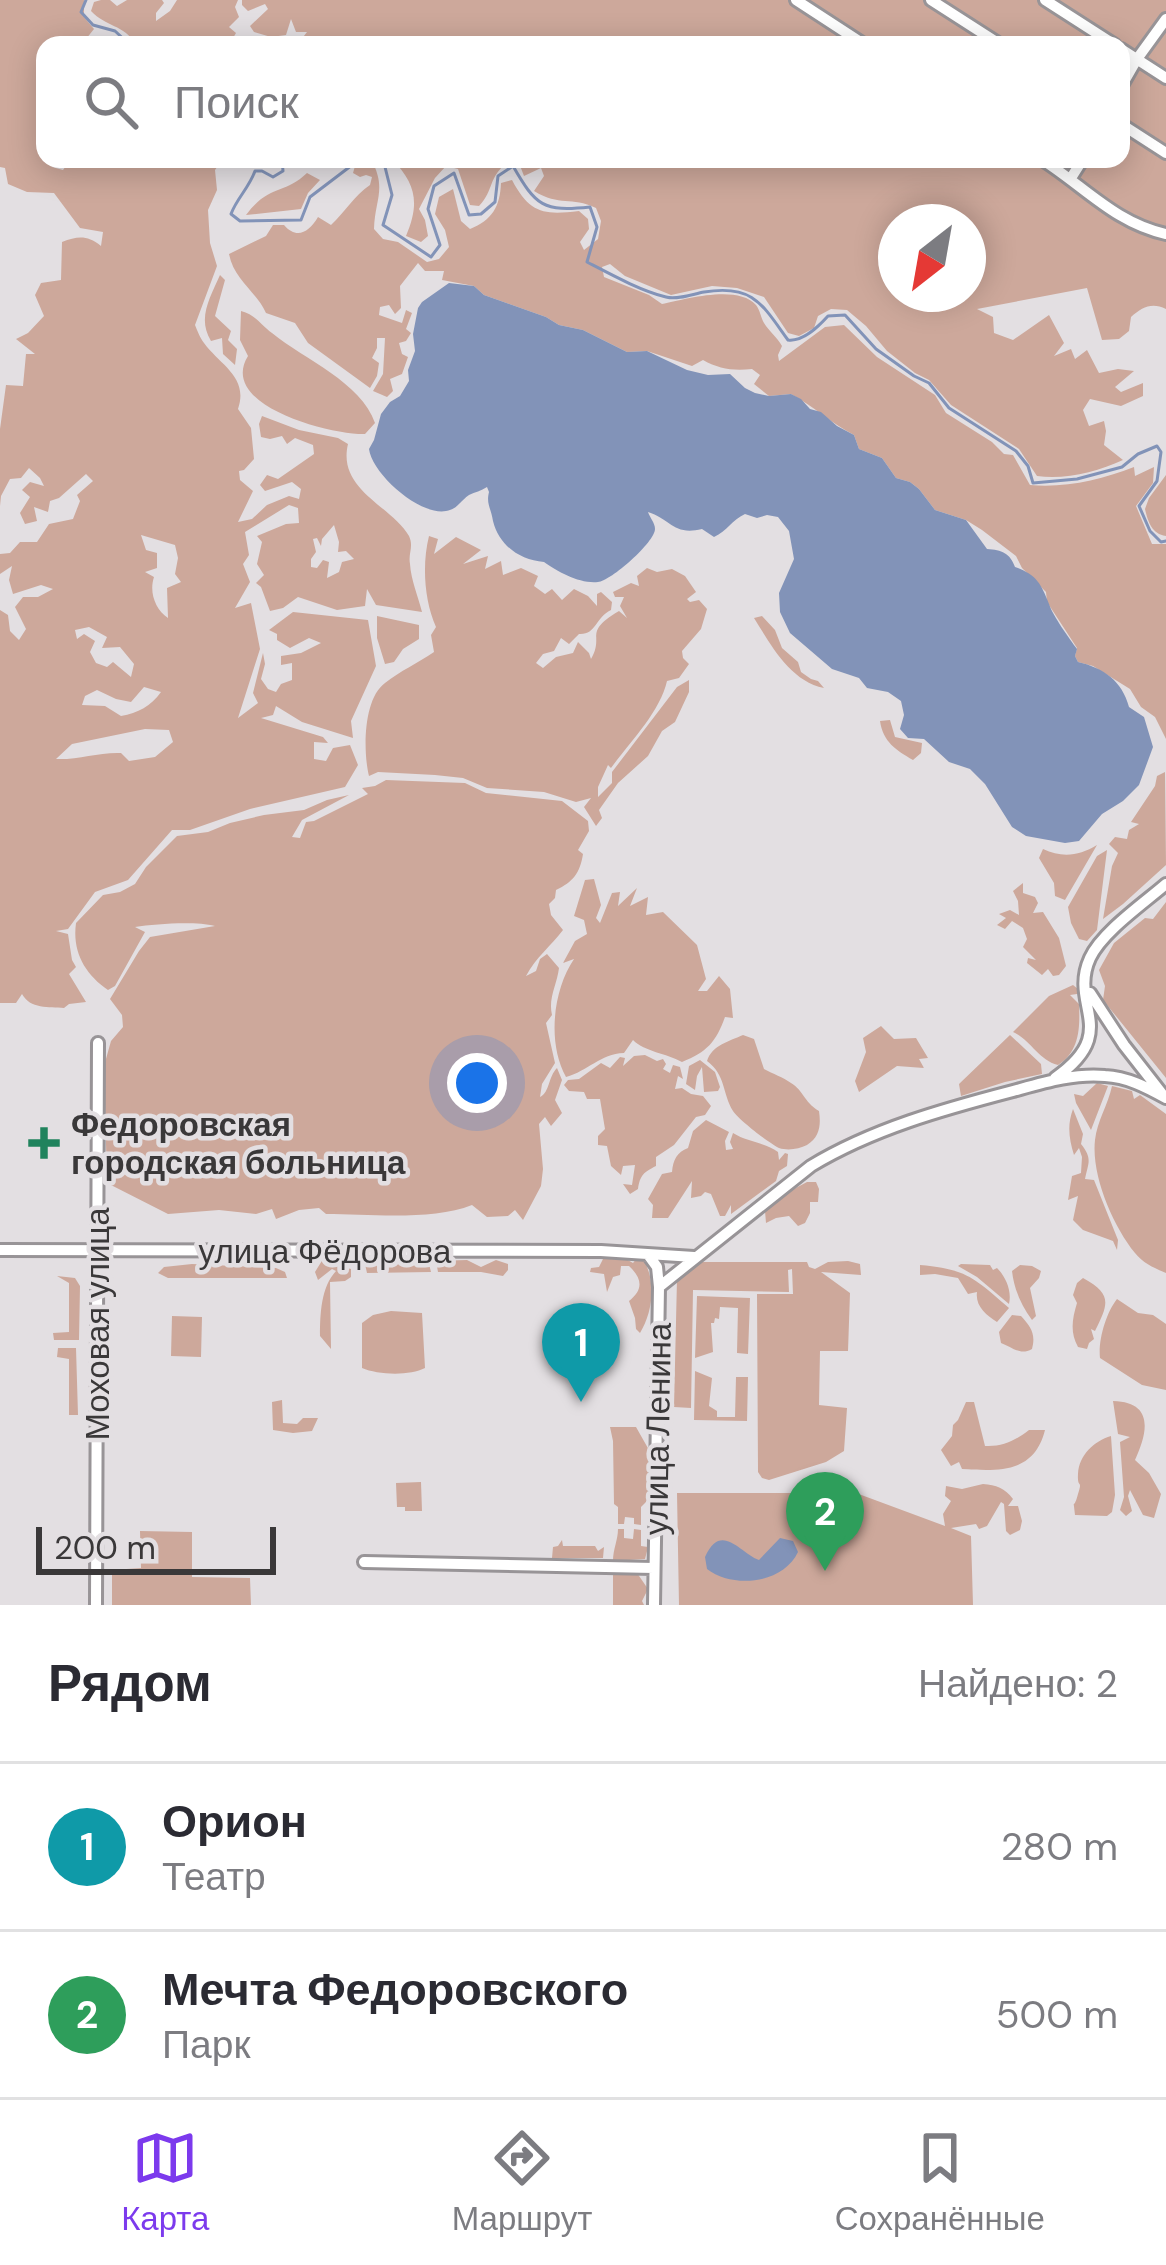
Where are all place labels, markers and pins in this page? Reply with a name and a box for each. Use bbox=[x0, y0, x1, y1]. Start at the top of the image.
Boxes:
place label: Федоровская городская больница bbox=[71, 1103, 406, 1184]
marker: Федоровская городская больница bbox=[28, 1127, 60, 1159]
pin: 1 bbox=[542, 1303, 620, 1402]
pin: 2 bbox=[786, 1472, 864, 1571]

